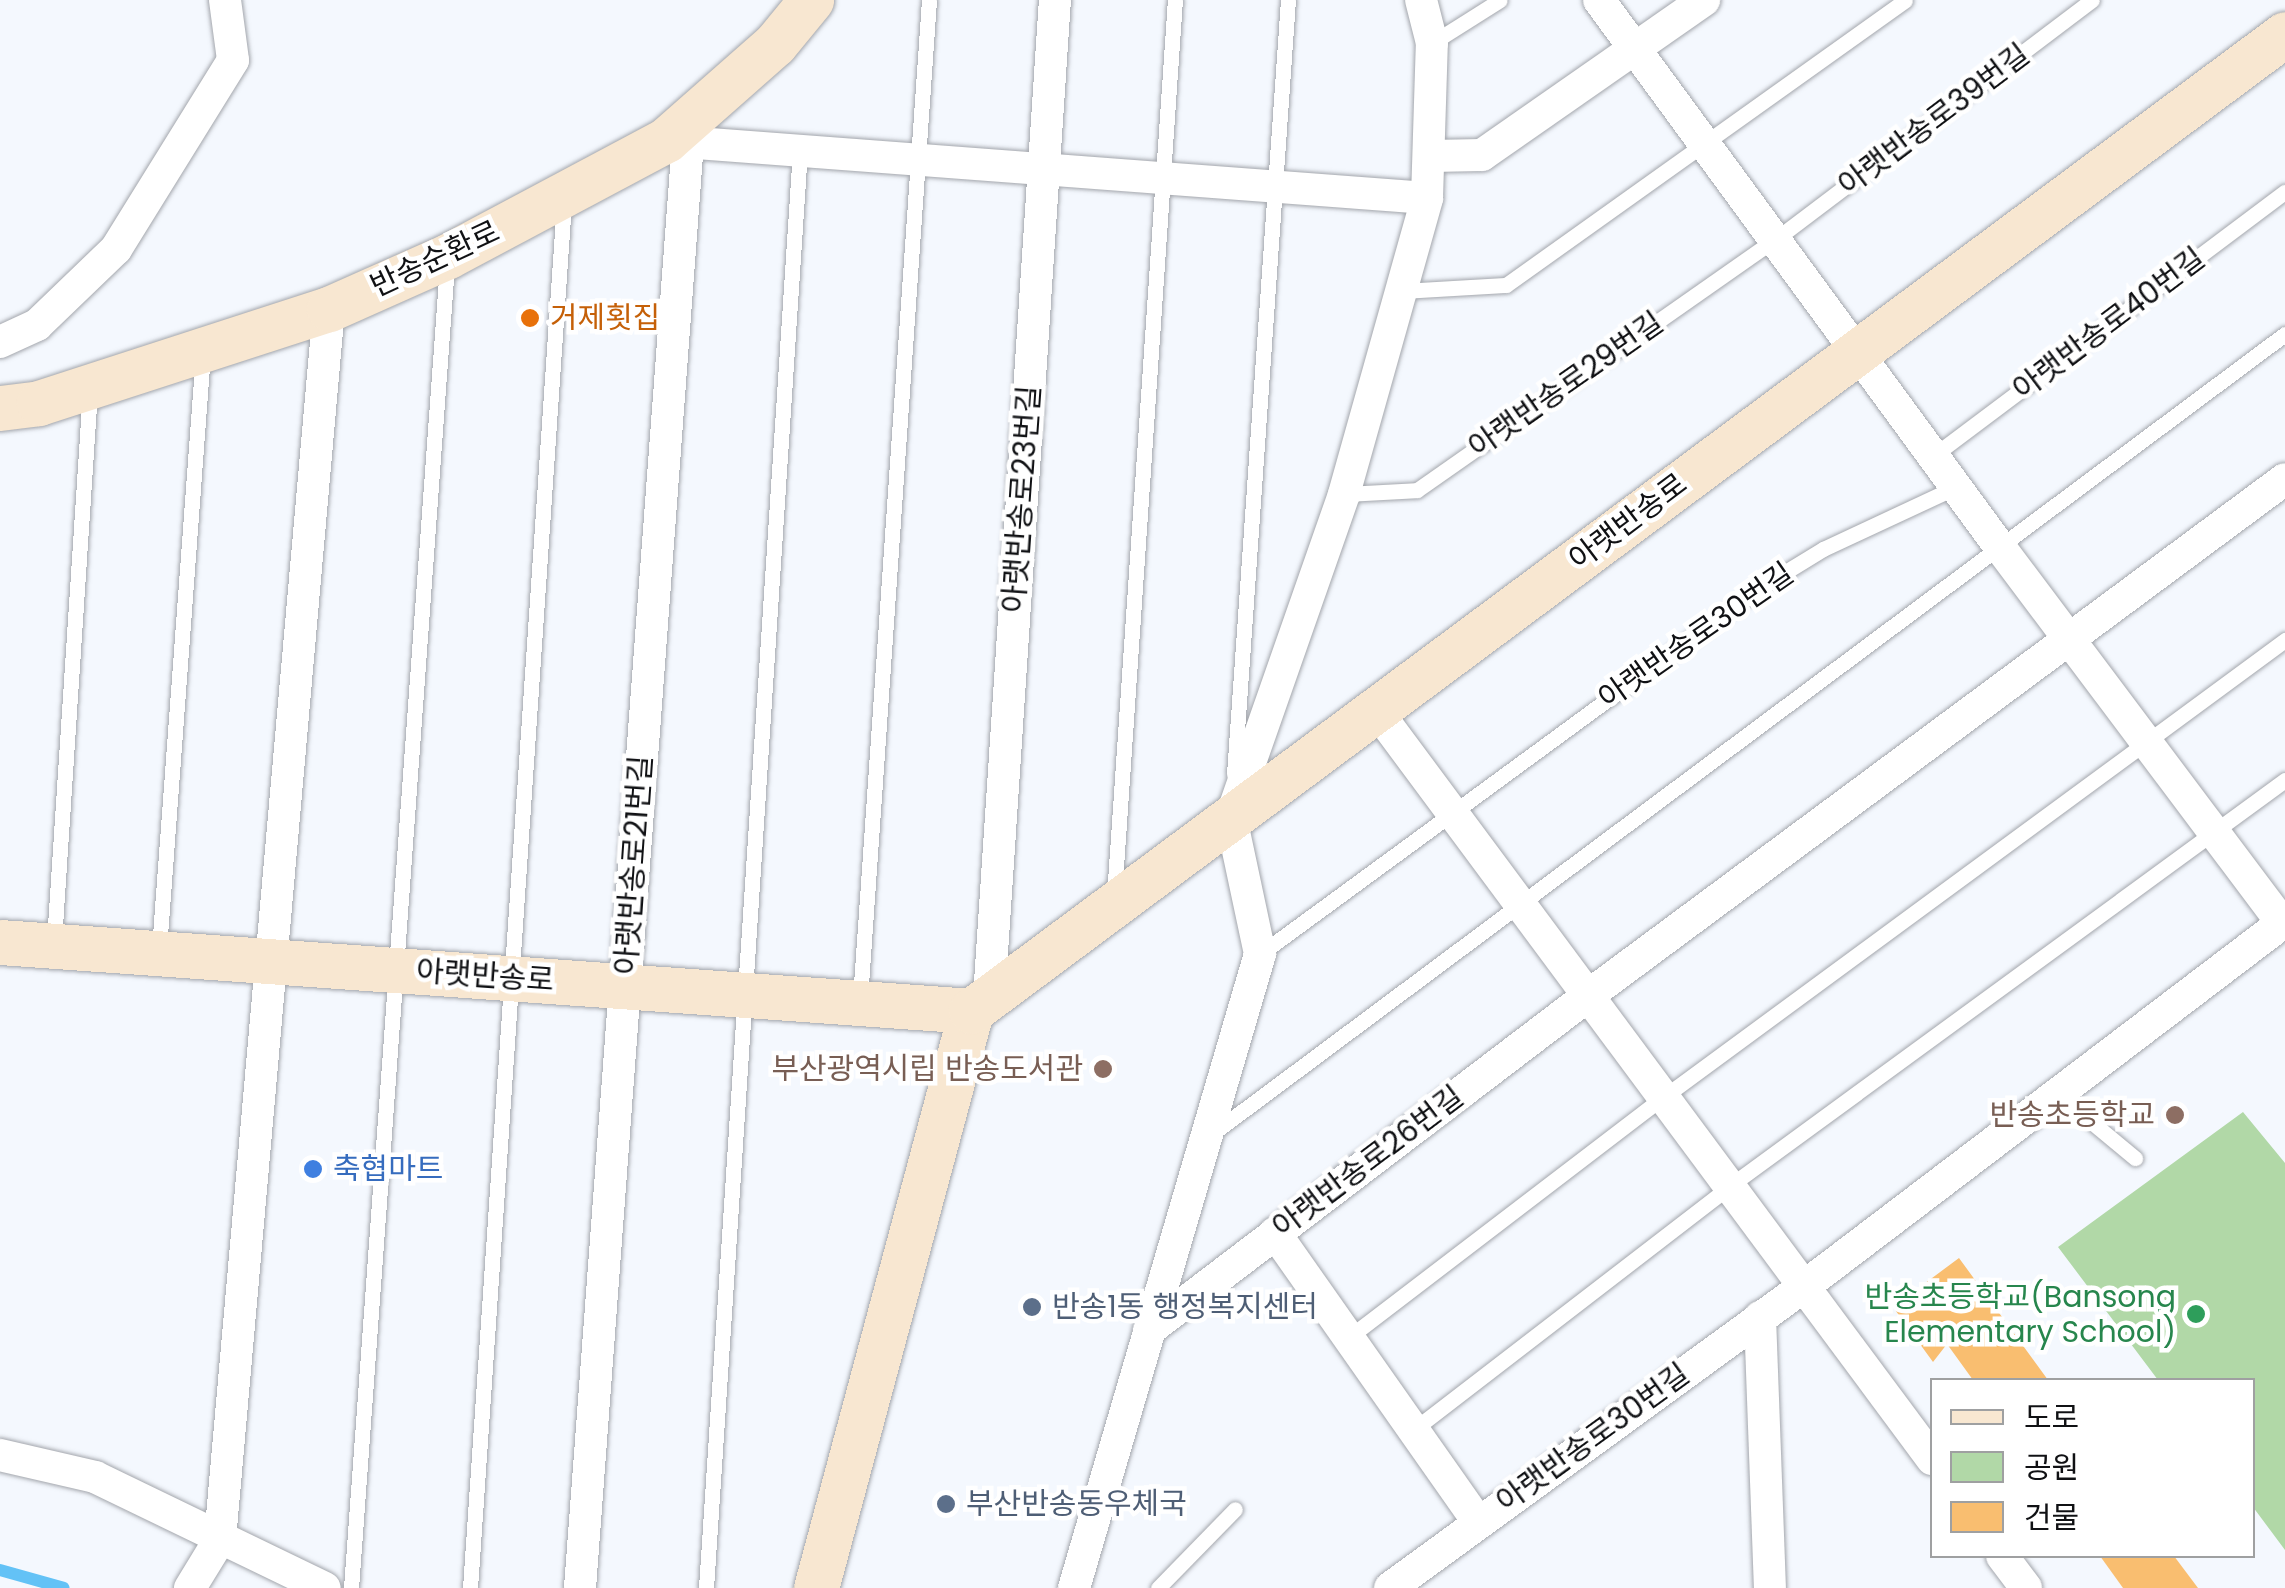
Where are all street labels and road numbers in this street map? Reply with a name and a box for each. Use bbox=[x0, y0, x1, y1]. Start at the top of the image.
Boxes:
street label: 아랫반송로39번길 bbox=[1831, 36, 2037, 204]
street label: 반송순환로 bbox=[365, 214, 505, 304]
street label: 아랫반송로40번길 bbox=[2006, 240, 2212, 408]
street label: 아랫반송로29번길 bbox=[1462, 304, 1670, 466]
street label: 아랫반송로23번길 bbox=[996, 384, 1048, 614]
street label: 아랫반송로 bbox=[1562, 466, 1694, 578]
street label: 아랫반송로30번길 bbox=[1592, 555, 1800, 717]
street label: 아랫반송로21번길 bbox=[608, 754, 660, 976]
street label: 아랫반송로 bbox=[415, 953, 555, 999]
street label: 아랫반송로26번길 bbox=[1266, 1079, 1470, 1245]
street label: 아랫반송로30번길 bbox=[1490, 1356, 1696, 1520]

